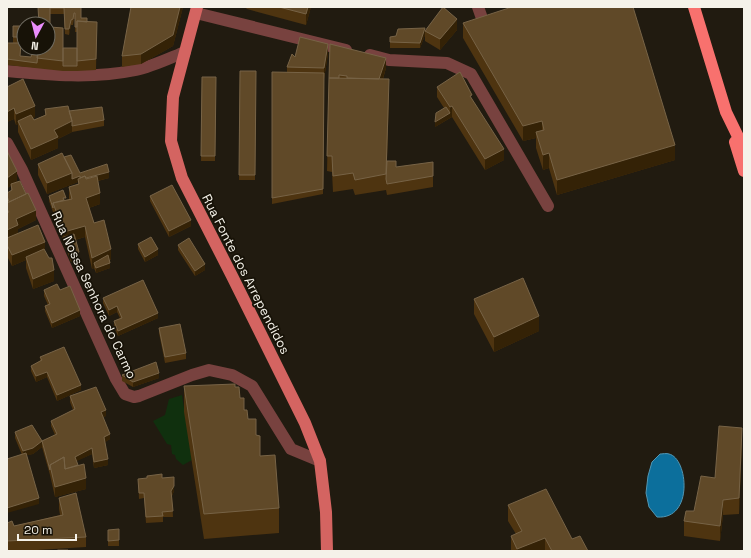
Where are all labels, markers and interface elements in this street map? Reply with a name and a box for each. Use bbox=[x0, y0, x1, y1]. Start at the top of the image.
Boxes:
north arrow bbox=[16, 16, 56, 56]
text: N bbox=[30, 39, 39, 53]
street label: Rua Fonte dos Arrependidos bbox=[198, 191, 294, 357]
street label: Rua Nossa Senhora do Carmo bbox=[48, 209, 140, 381]
scale bar bbox=[18, 516, 76, 542]
text: 20 m bbox=[24, 522, 52, 538]

